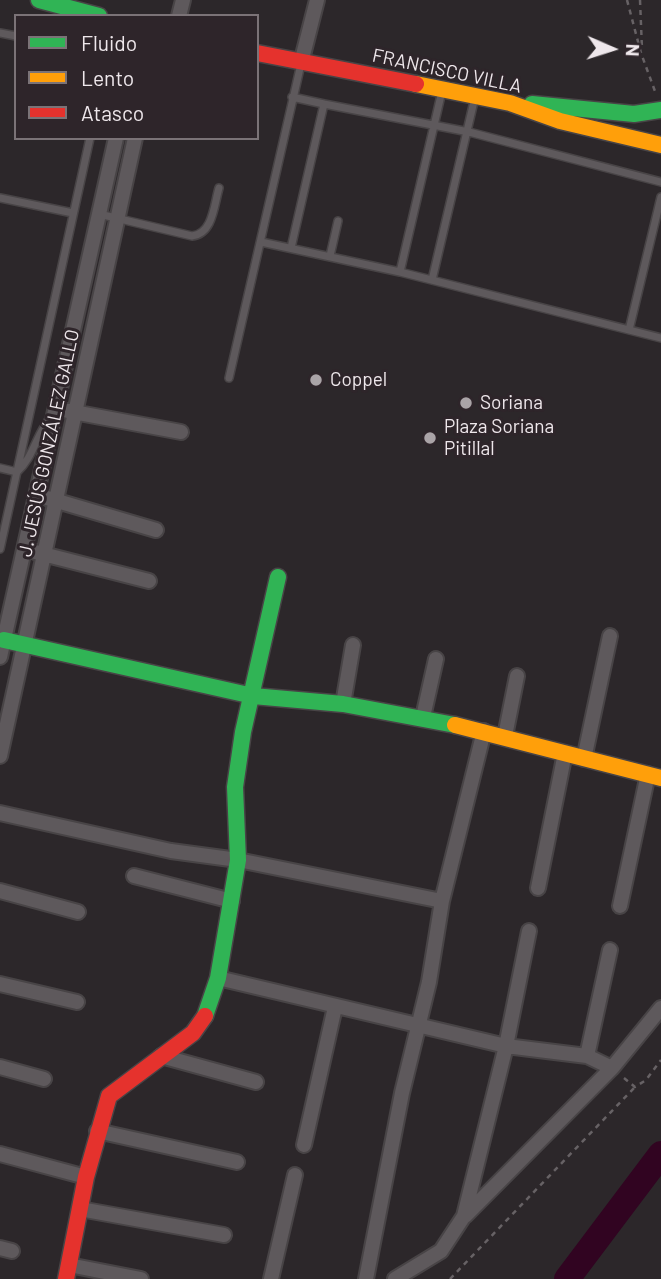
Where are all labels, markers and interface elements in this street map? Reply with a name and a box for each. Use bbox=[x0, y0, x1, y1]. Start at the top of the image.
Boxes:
legend bbox=[14, 14, 259, 140]
north arrow bbox=[577, 14, 647, 84]
text: Fluido bbox=[81, 30, 137, 55]
text: N bbox=[622, 43, 645, 57]
street label: FRANCISCO VILLA bbox=[370, 44, 524, 98]
text: Lento bbox=[81, 65, 134, 90]
text: Atasco bbox=[81, 100, 144, 125]
street label: J. JESÚS GONZÁLEZ GALLO bbox=[14, 327, 84, 559]
place label: Coppel bbox=[330, 369, 387, 391]
marker: Coppel bbox=[308, 372, 324, 388]
place label: Soriana bbox=[480, 392, 543, 414]
marker: Soriana bbox=[458, 395, 474, 411]
place label: Plaza Soriana Pitillal bbox=[444, 416, 554, 460]
marker: Plaza Soriana Pitillal bbox=[422, 430, 438, 446]

